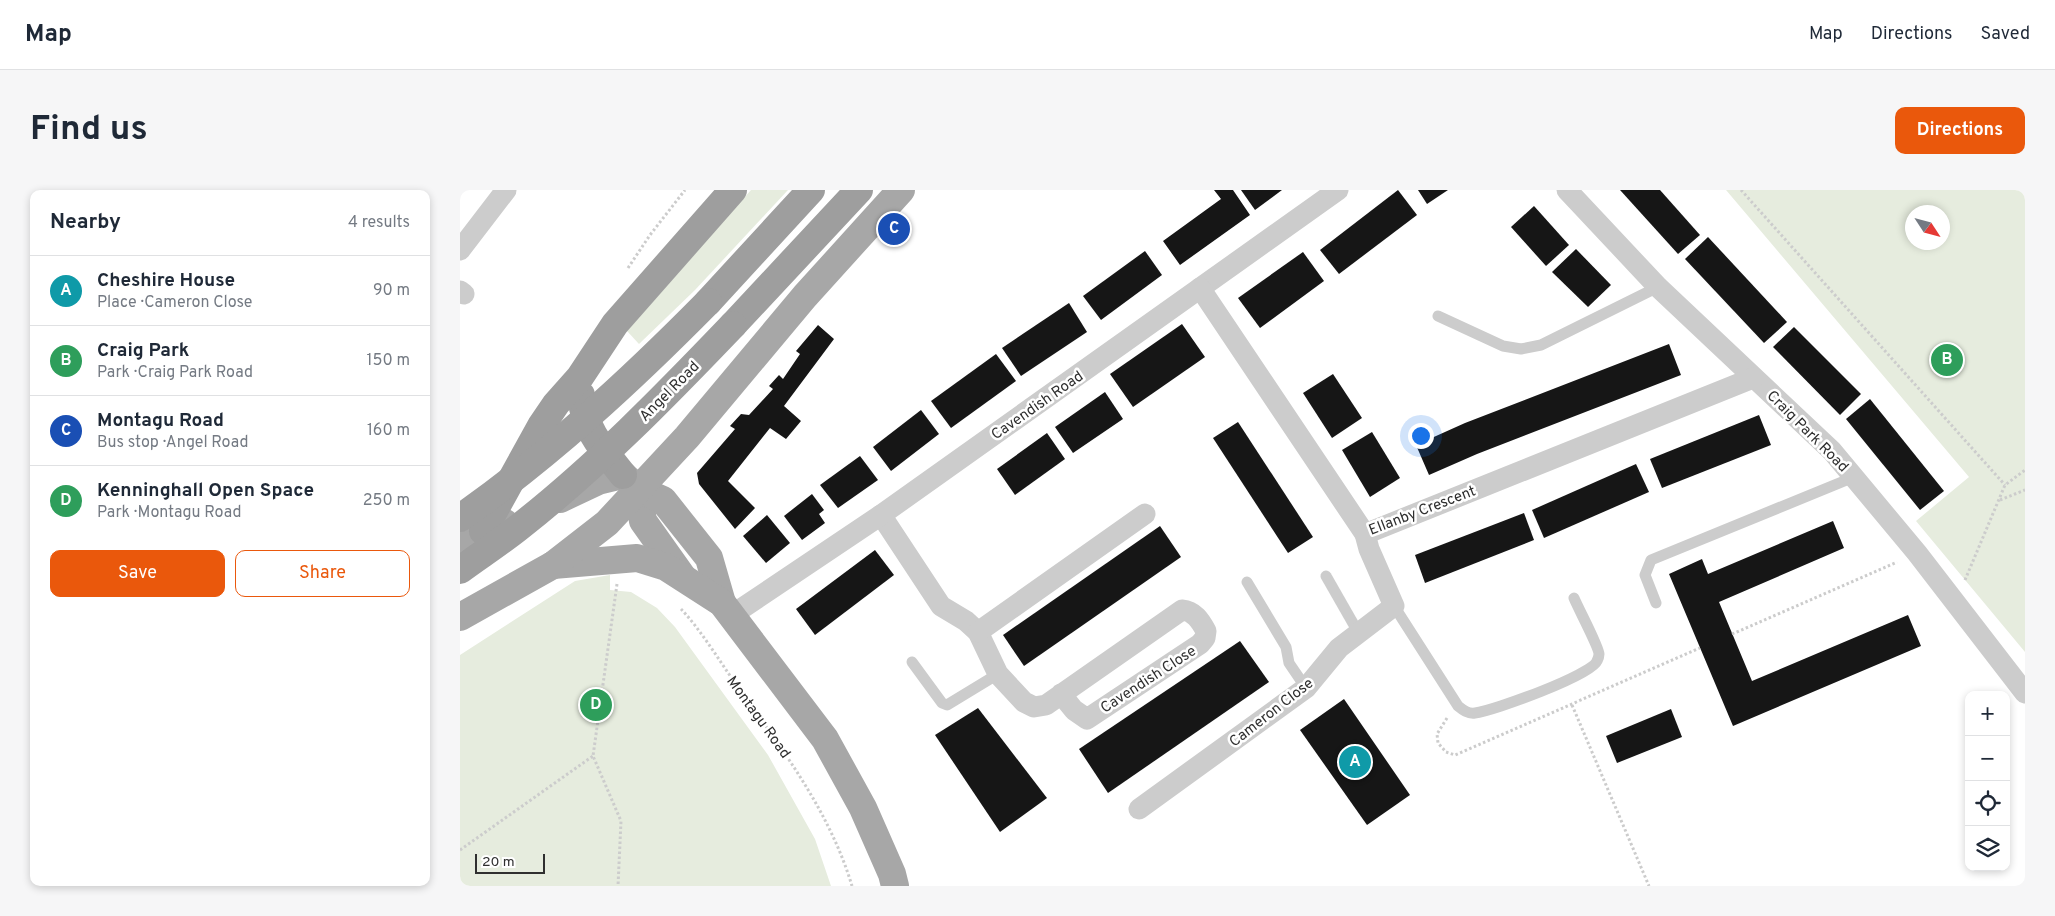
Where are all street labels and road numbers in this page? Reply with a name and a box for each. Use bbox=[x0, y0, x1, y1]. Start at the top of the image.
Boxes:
street label: Angel Road bbox=[636, 358, 704, 426]
street label: Cavendish Road bbox=[988, 367, 1088, 445]
street label: Craig Park Road bbox=[1762, 387, 1852, 477]
street label: Ellanby Crescent bbox=[1366, 482, 1479, 540]
street label: Cavendish Close bbox=[1097, 642, 1200, 718]
street label: Montagu Road bbox=[721, 673, 794, 763]
street label: Cameron Close bbox=[1226, 674, 1318, 752]

